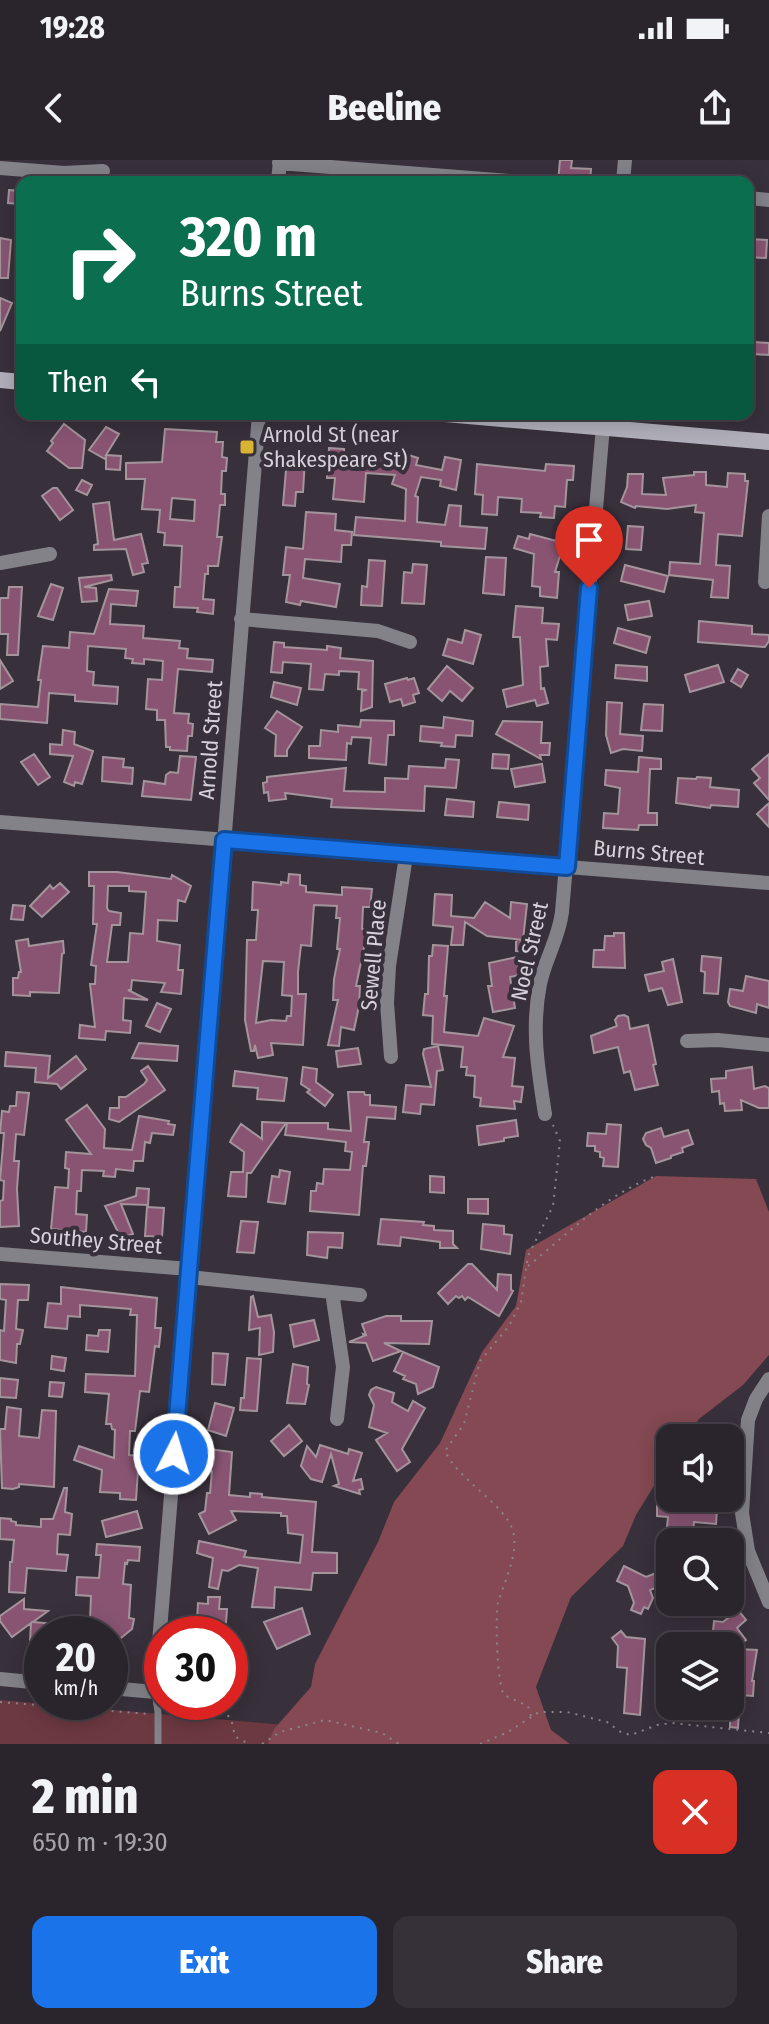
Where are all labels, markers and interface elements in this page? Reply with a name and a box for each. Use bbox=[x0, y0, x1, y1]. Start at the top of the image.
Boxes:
text: 19:28 bbox=[40, 10, 105, 46]
icon: back bbox=[32, 86, 76, 130]
text: Beeline bbox=[328, 86, 441, 130]
icon: share bbox=[693, 86, 737, 130]
text: 320 m bbox=[180, 204, 317, 271]
icon: right bbox=[48, 208, 152, 312]
text: Burns Street bbox=[180, 272, 362, 316]
icon: left bbox=[124, 360, 168, 404]
text: Then bbox=[48, 364, 108, 400]
place label: Arnold St (near Shakespeare St) bbox=[263, 421, 407, 473]
marker: Arnold St (near Shakespeare St) bbox=[238, 438, 256, 456]
pin bbox=[555, 506, 623, 588]
icon: arrive bbox=[567, 518, 611, 562]
street label: Arnold Street bbox=[193, 679, 228, 800]
street label: Burns Street bbox=[592, 834, 706, 871]
street label: Sewell Place bbox=[355, 898, 392, 1012]
street label: Noel Street bbox=[505, 898, 554, 1003]
street label: Southey Street bbox=[29, 1221, 164, 1260]
position arrow bbox=[132, 1412, 216, 1496]
map controls bbox=[656, 1424, 744, 1720]
button: sound bbox=[656, 1424, 744, 1512]
button: search bbox=[656, 1528, 744, 1616]
speed limit sign: 30 bbox=[144, 1616, 248, 1720]
button: layers bbox=[656, 1632, 744, 1720]
text: 20 bbox=[56, 1634, 96, 1682]
text: km/h bbox=[54, 1676, 98, 1700]
text: 2 min bbox=[32, 1768, 138, 1826]
button: close bbox=[653, 1770, 737, 1854]
text: 650 m · 19:30 bbox=[32, 1827, 168, 1858]
button: Exit bbox=[32, 1916, 377, 2008]
button: Share bbox=[393, 1916, 737, 2008]

